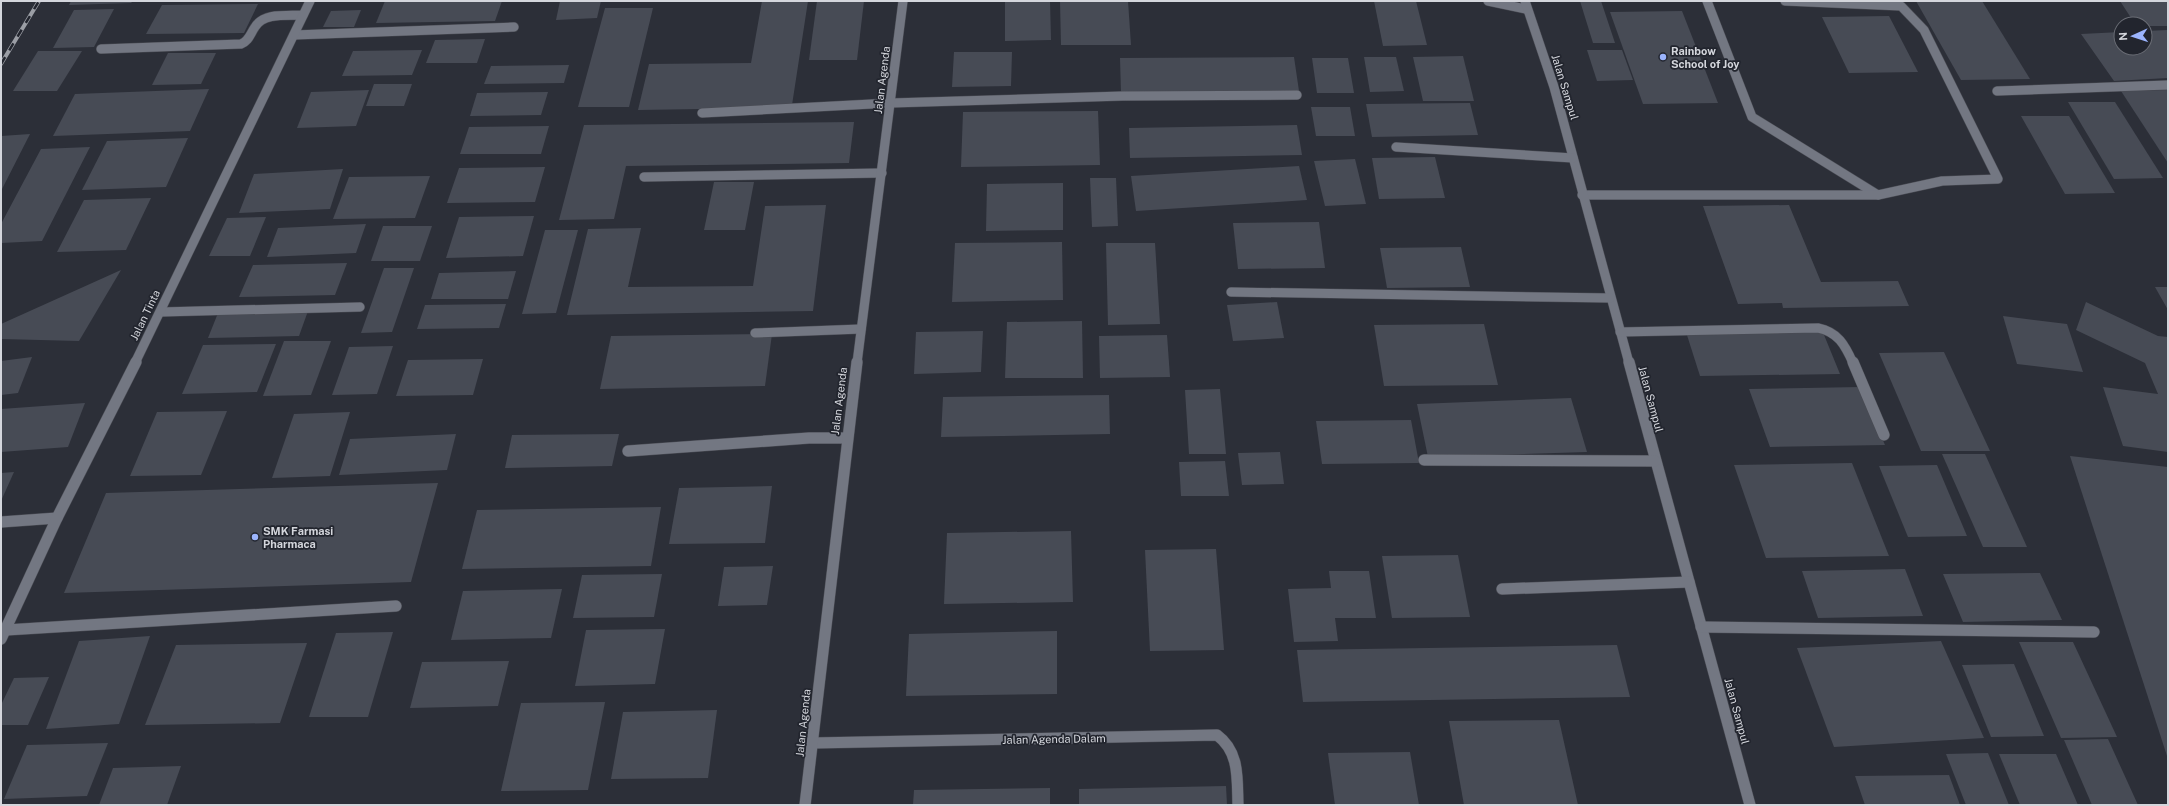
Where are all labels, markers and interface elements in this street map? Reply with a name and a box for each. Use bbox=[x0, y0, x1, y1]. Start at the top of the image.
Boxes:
north arrow bbox=[2113, 16, 2153, 56]
text: N bbox=[2117, 32, 2129, 41]
street label: Jalan Agenda bbox=[872, 45, 892, 115]
place label: Rainbow School of Joy bbox=[1671, 45, 1740, 70]
marker: Rainbow School of Joy bbox=[1658, 52, 1668, 62]
street label: Jalan Sampul bbox=[1549, 53, 1581, 121]
street label: Jalan Tinta bbox=[128, 288, 162, 342]
street label: Jalan Sampul bbox=[1636, 365, 1666, 433]
street label: Jalan Agenda bbox=[829, 366, 849, 436]
place label: SMK Farmasi Pharmaca bbox=[263, 525, 333, 550]
marker: SMK Farmasi Pharmaca bbox=[250, 532, 260, 542]
street label: Jalan Sampul bbox=[1722, 677, 1752, 745]
street label: Jalan Agenda bbox=[793, 688, 813, 758]
street label: Jalan Agenda Dalam bbox=[1002, 732, 1106, 746]

